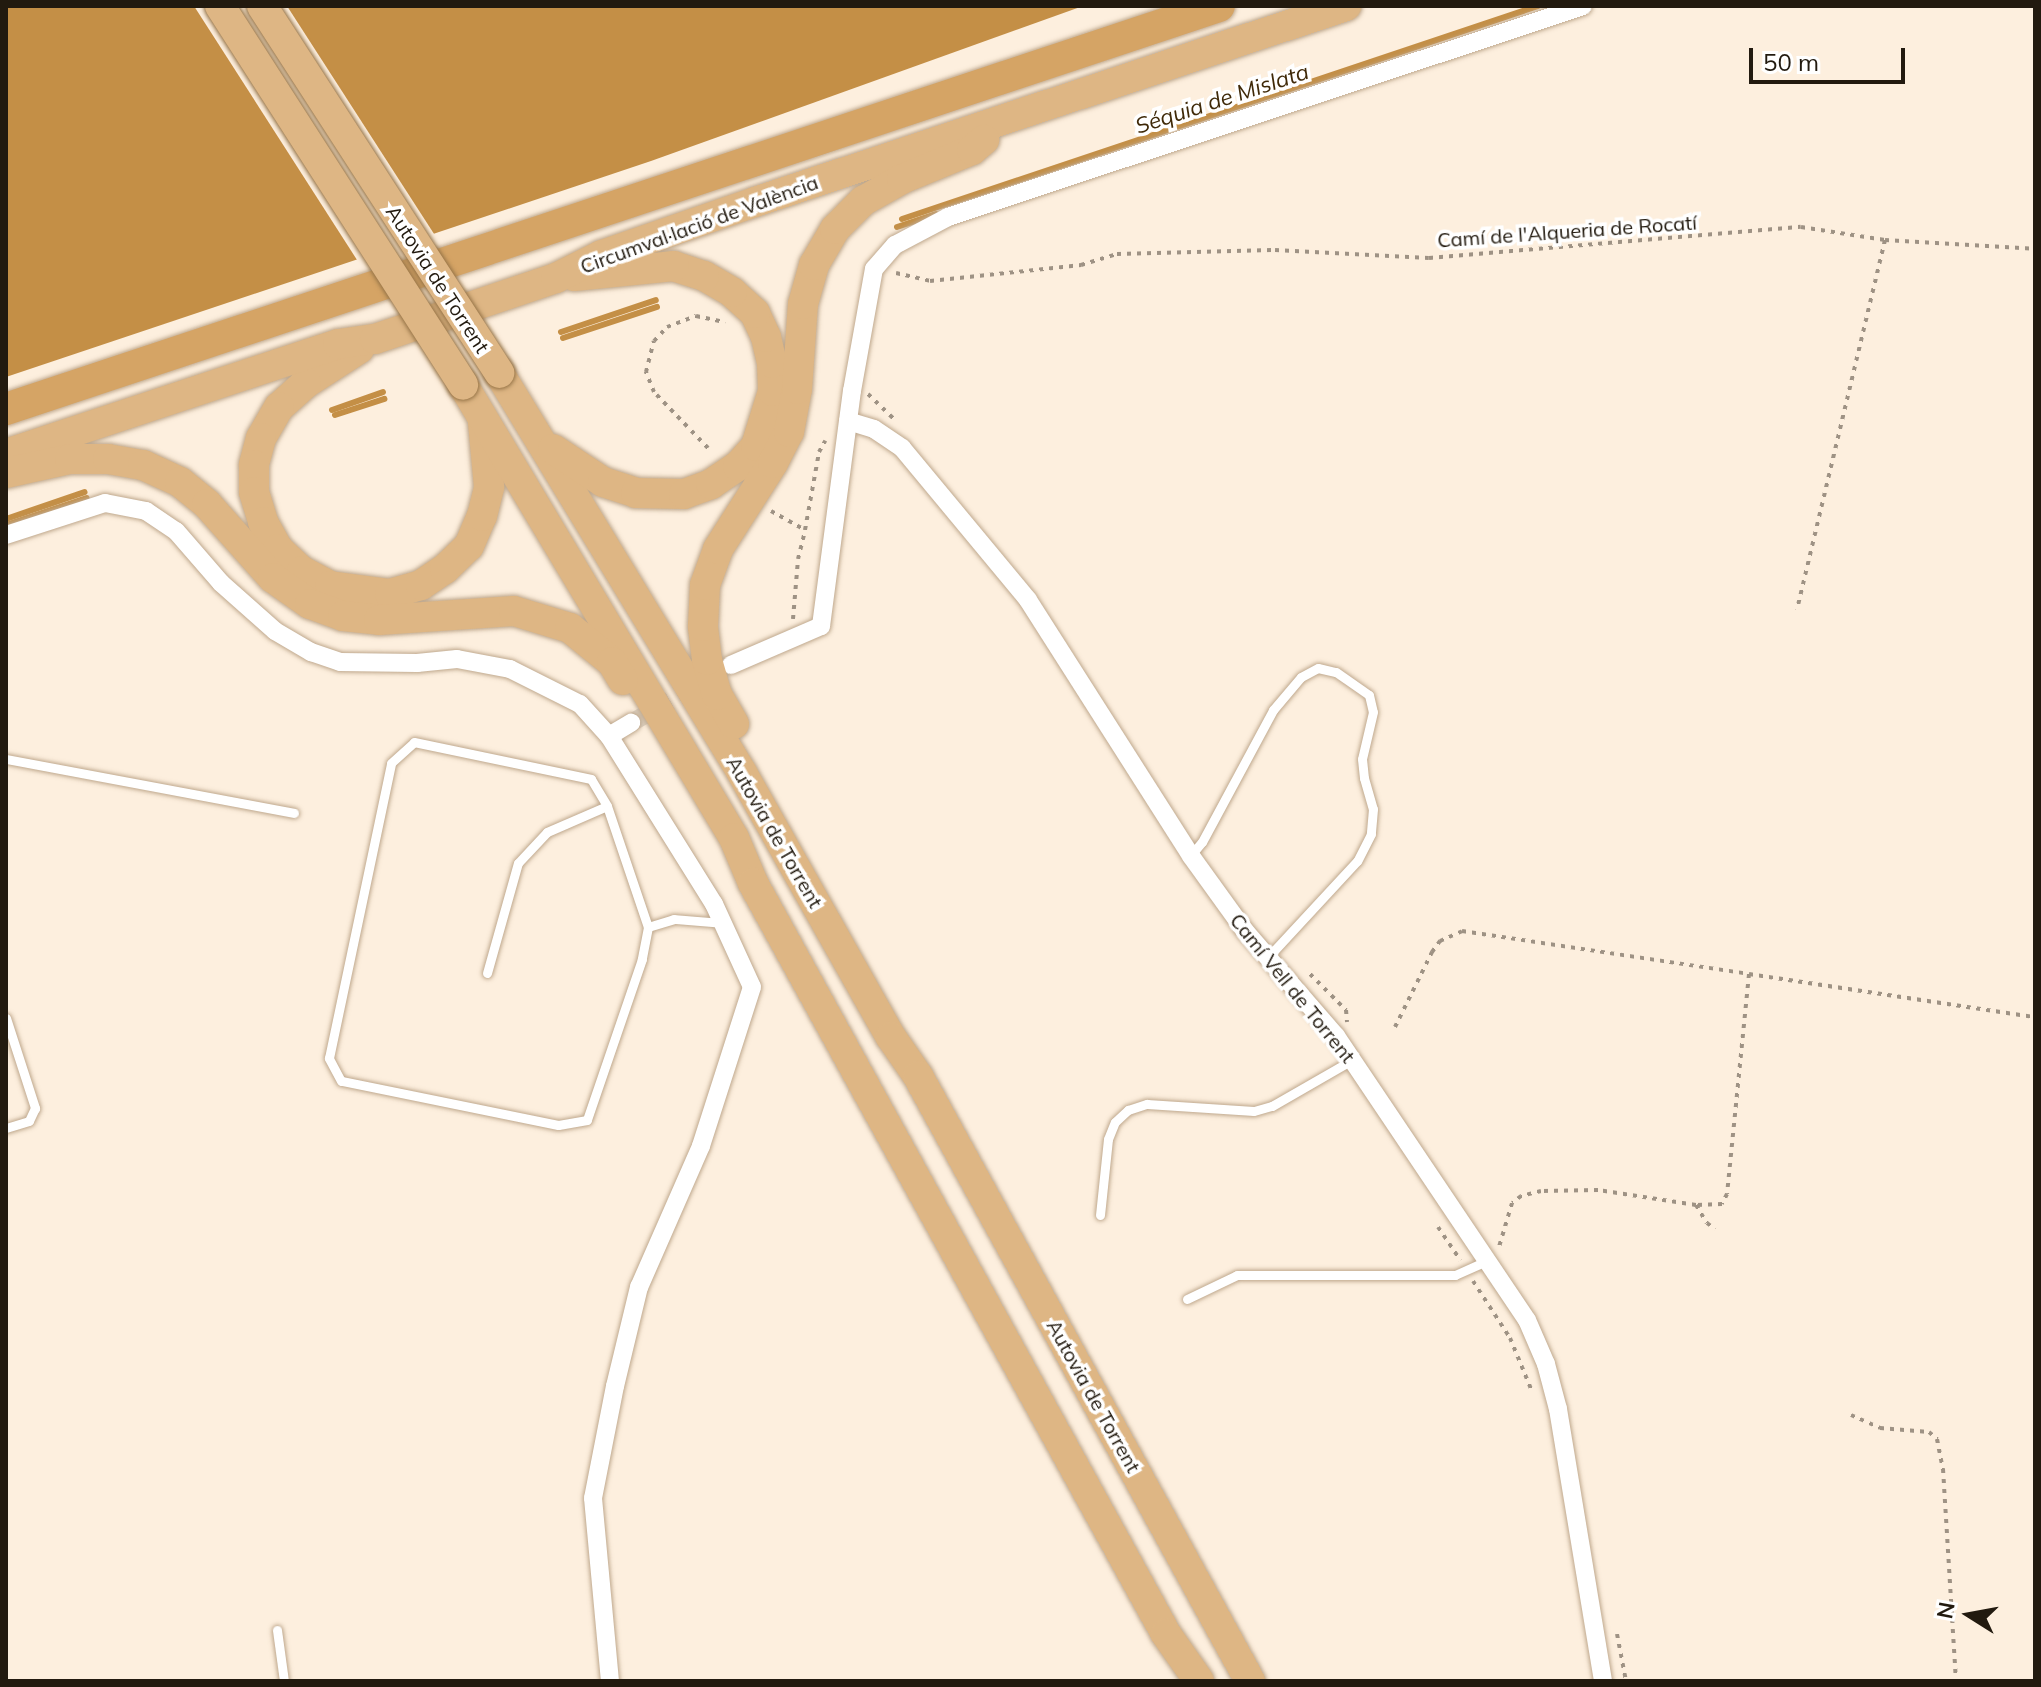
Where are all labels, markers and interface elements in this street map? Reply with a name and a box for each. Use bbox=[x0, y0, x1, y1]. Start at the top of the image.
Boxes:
scale bar bbox=[1753, 32, 1909, 82]
text: 50 m bbox=[1763, 47, 1819, 77]
water label: Séquia de Mislata bbox=[1132, 58, 1312, 140]
street label: Circumval·lació de València bbox=[577, 170, 821, 278]
street label: Autovia de Torrent bbox=[381, 201, 495, 357]
street label: Camí de l'Alqueria de Rocatí bbox=[1436, 210, 1698, 252]
street label: Autovia de Torrent bbox=[722, 752, 828, 912]
street label: Camí Vell de Torrent bbox=[1225, 908, 1361, 1068]
street label: Autovia de Torrent bbox=[1042, 1315, 1146, 1477]
north arrow bbox=[1929, 1575, 2009, 1655]
text: N bbox=[1930, 1600, 1961, 1621]

